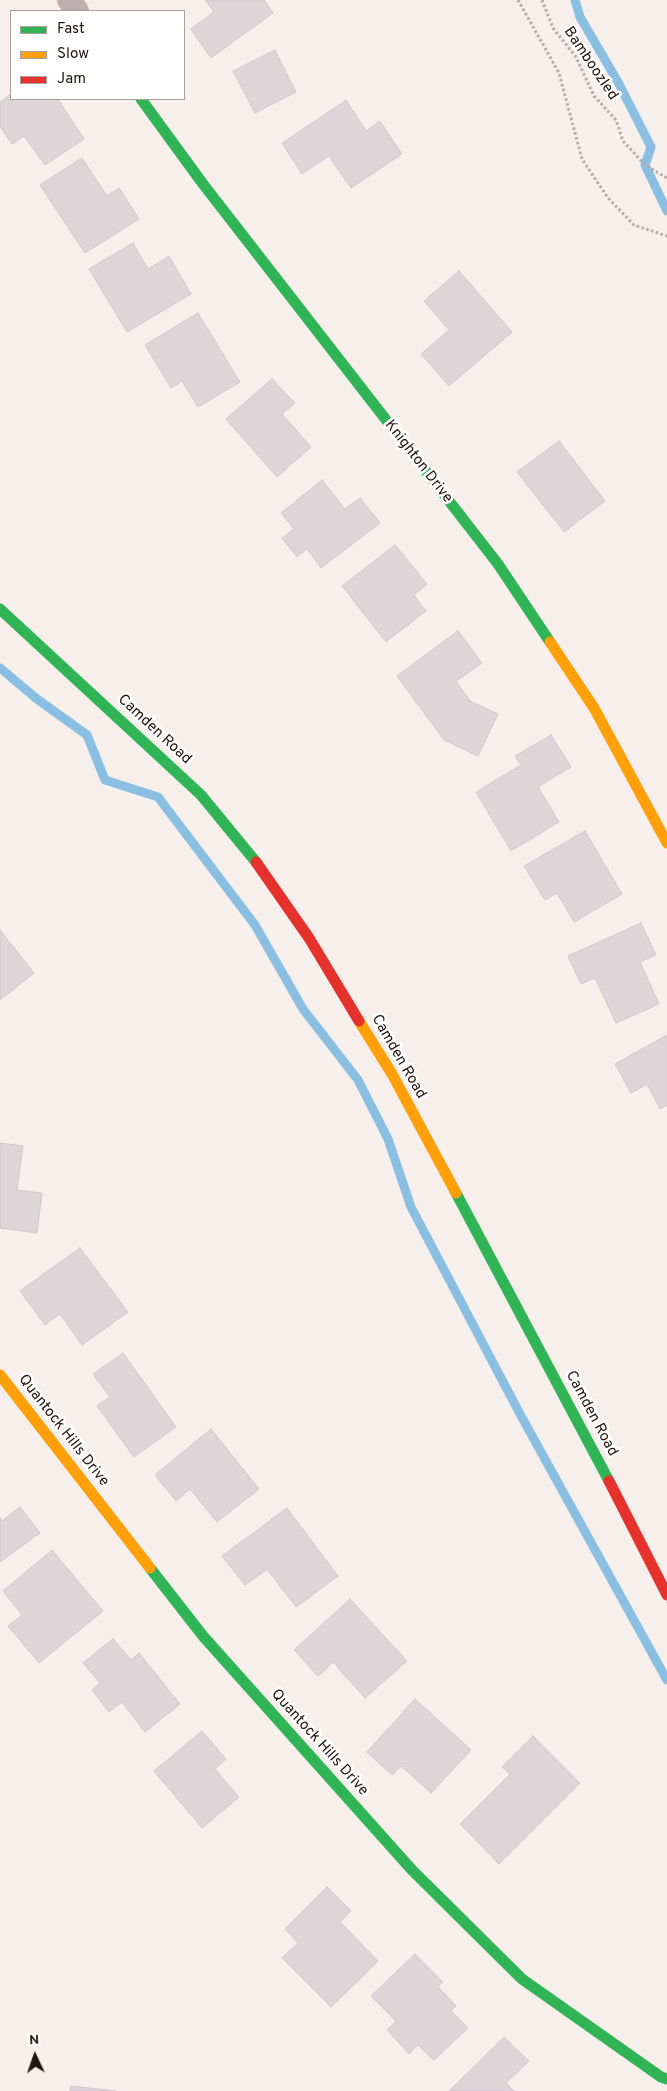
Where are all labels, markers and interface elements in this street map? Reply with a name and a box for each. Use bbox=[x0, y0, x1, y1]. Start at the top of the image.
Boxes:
legend bbox=[10, 10, 185, 100]
text: Fast bbox=[57, 20, 85, 39]
street label: Bamboozled bbox=[559, 24, 621, 104]
text: Slow bbox=[57, 45, 89, 64]
text: Jam bbox=[57, 70, 86, 89]
street label: Knighton Drive bbox=[380, 417, 456, 507]
street label: Camden Road bbox=[113, 691, 195, 769]
street label: Camden Road bbox=[367, 1012, 429, 1102]
street label: Camden Road bbox=[561, 1368, 621, 1460]
street label: Quantock Hills Drive bbox=[14, 1371, 112, 1491]
street label: Quantock Hills Drive bbox=[266, 1686, 372, 1800]
north arrow bbox=[10, 2031, 60, 2081]
text: N bbox=[29, 2032, 40, 2049]

